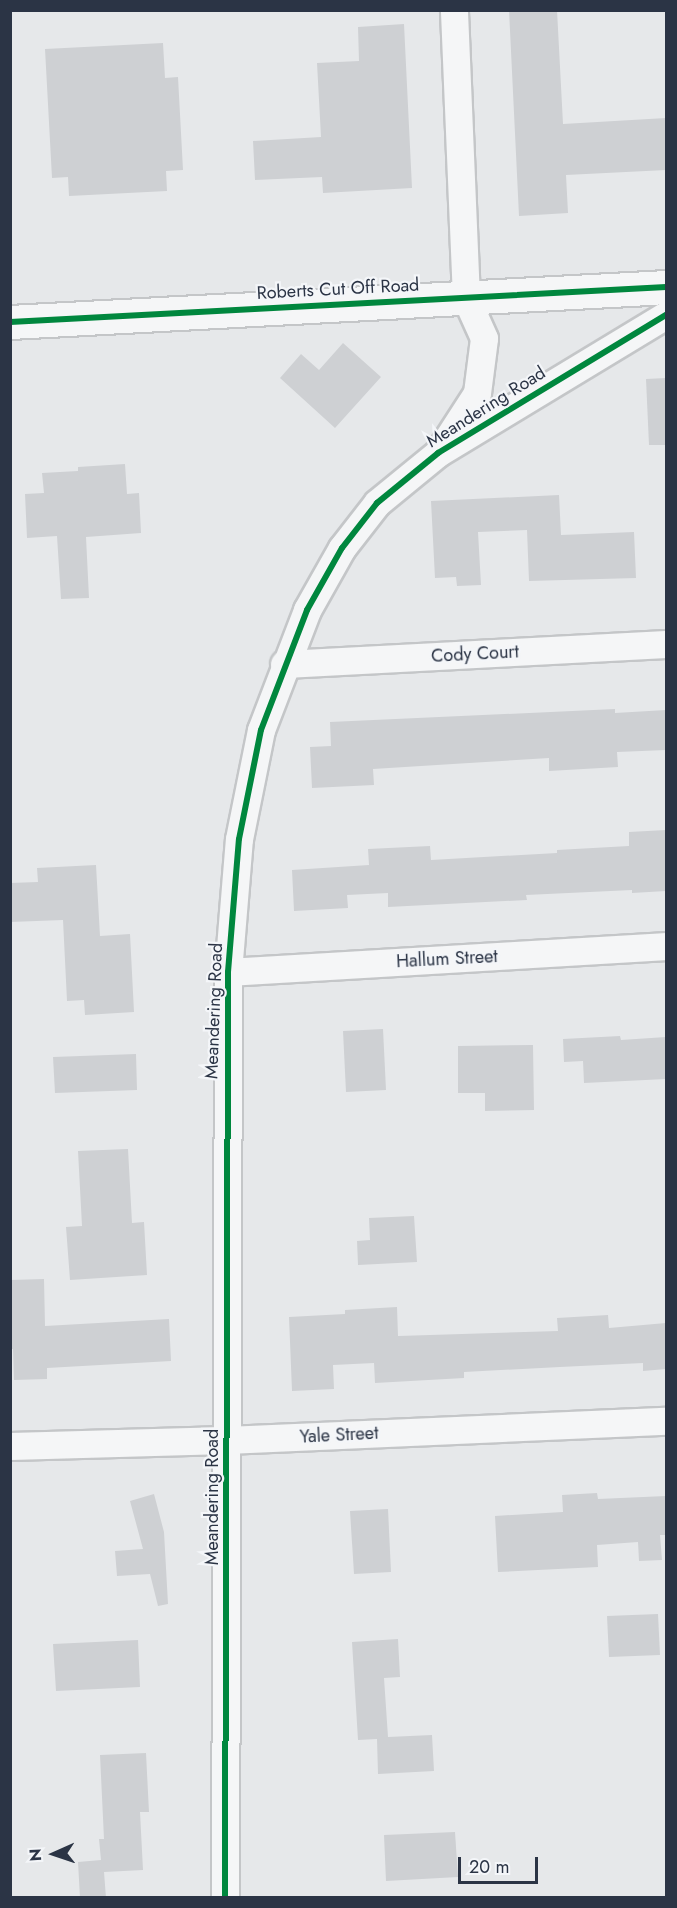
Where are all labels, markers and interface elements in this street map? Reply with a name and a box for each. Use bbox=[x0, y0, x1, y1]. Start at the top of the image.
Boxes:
street label: Roberts Cut Off Road bbox=[256, 274, 420, 304]
street label: Meandering Road bbox=[422, 362, 550, 452]
street label: Cody Court bbox=[431, 641, 519, 667]
street label: Meandering Road bbox=[201, 943, 227, 1079]
street label: Hallum Street bbox=[396, 946, 498, 972]
street label: Yale Street bbox=[299, 1422, 379, 1448]
street label: Meandering Road bbox=[201, 1429, 223, 1565]
north arrow bbox=[24, 1824, 84, 1884]
scale bar bbox=[461, 1845, 540, 1883]
text: N bbox=[24, 1848, 47, 1862]
text: 20 m bbox=[469, 1854, 509, 1880]

